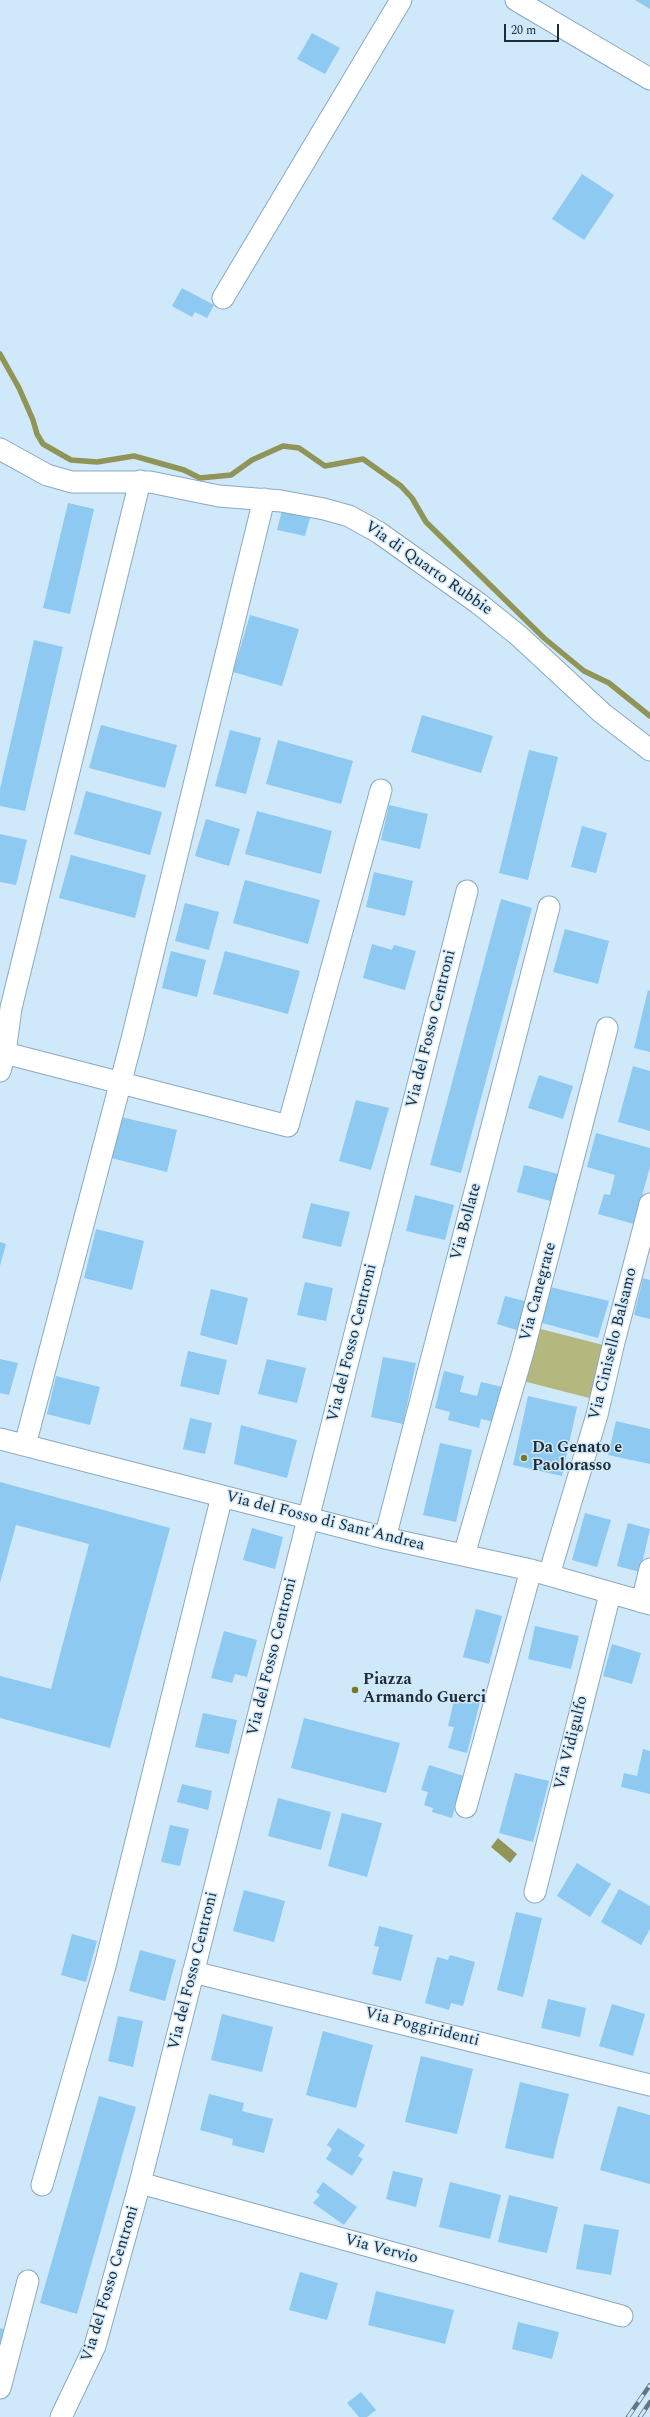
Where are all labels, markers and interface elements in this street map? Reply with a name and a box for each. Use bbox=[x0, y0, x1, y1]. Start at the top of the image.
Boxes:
scale bar bbox=[506, 16, 561, 42]
text: 20 m bbox=[511, 21, 536, 40]
street label: Via di Quarto Rubbie bbox=[361, 518, 495, 620]
street label: Via del Fosso Centroni bbox=[403, 948, 461, 1110]
street label: Via Bollate bbox=[448, 1182, 486, 1262]
street label: Via Canegrate bbox=[517, 1241, 561, 1343]
street label: Via del Fosso Centroni bbox=[324, 1262, 382, 1424]
street label: Via Cinisello Balsamo bbox=[586, 1266, 642, 1422]
place label: Da Genato e Paolorasso bbox=[532, 1439, 622, 1477]
marker: Da Genato e Paolorasso bbox=[519, 1453, 529, 1463]
street label: Via del Fosso di Sant'Andrea bbox=[224, 1488, 426, 1556]
street label: Via del Fosso Centroni bbox=[244, 1576, 302, 1738]
place label: Piazza Armando Guerci bbox=[363, 1671, 486, 1709]
marker: Piazza Armando Guerci bbox=[350, 1685, 360, 1695]
street label: Via Vidigulfo bbox=[551, 1694, 593, 1792]
street label: Via del Fosso Centroni bbox=[165, 1890, 223, 2052]
street label: Via Poggiridenti bbox=[363, 2004, 481, 2052]
street label: Via del Fosso Centroni bbox=[78, 2204, 144, 2364]
street label: Via Vervio bbox=[342, 2231, 420, 2269]

